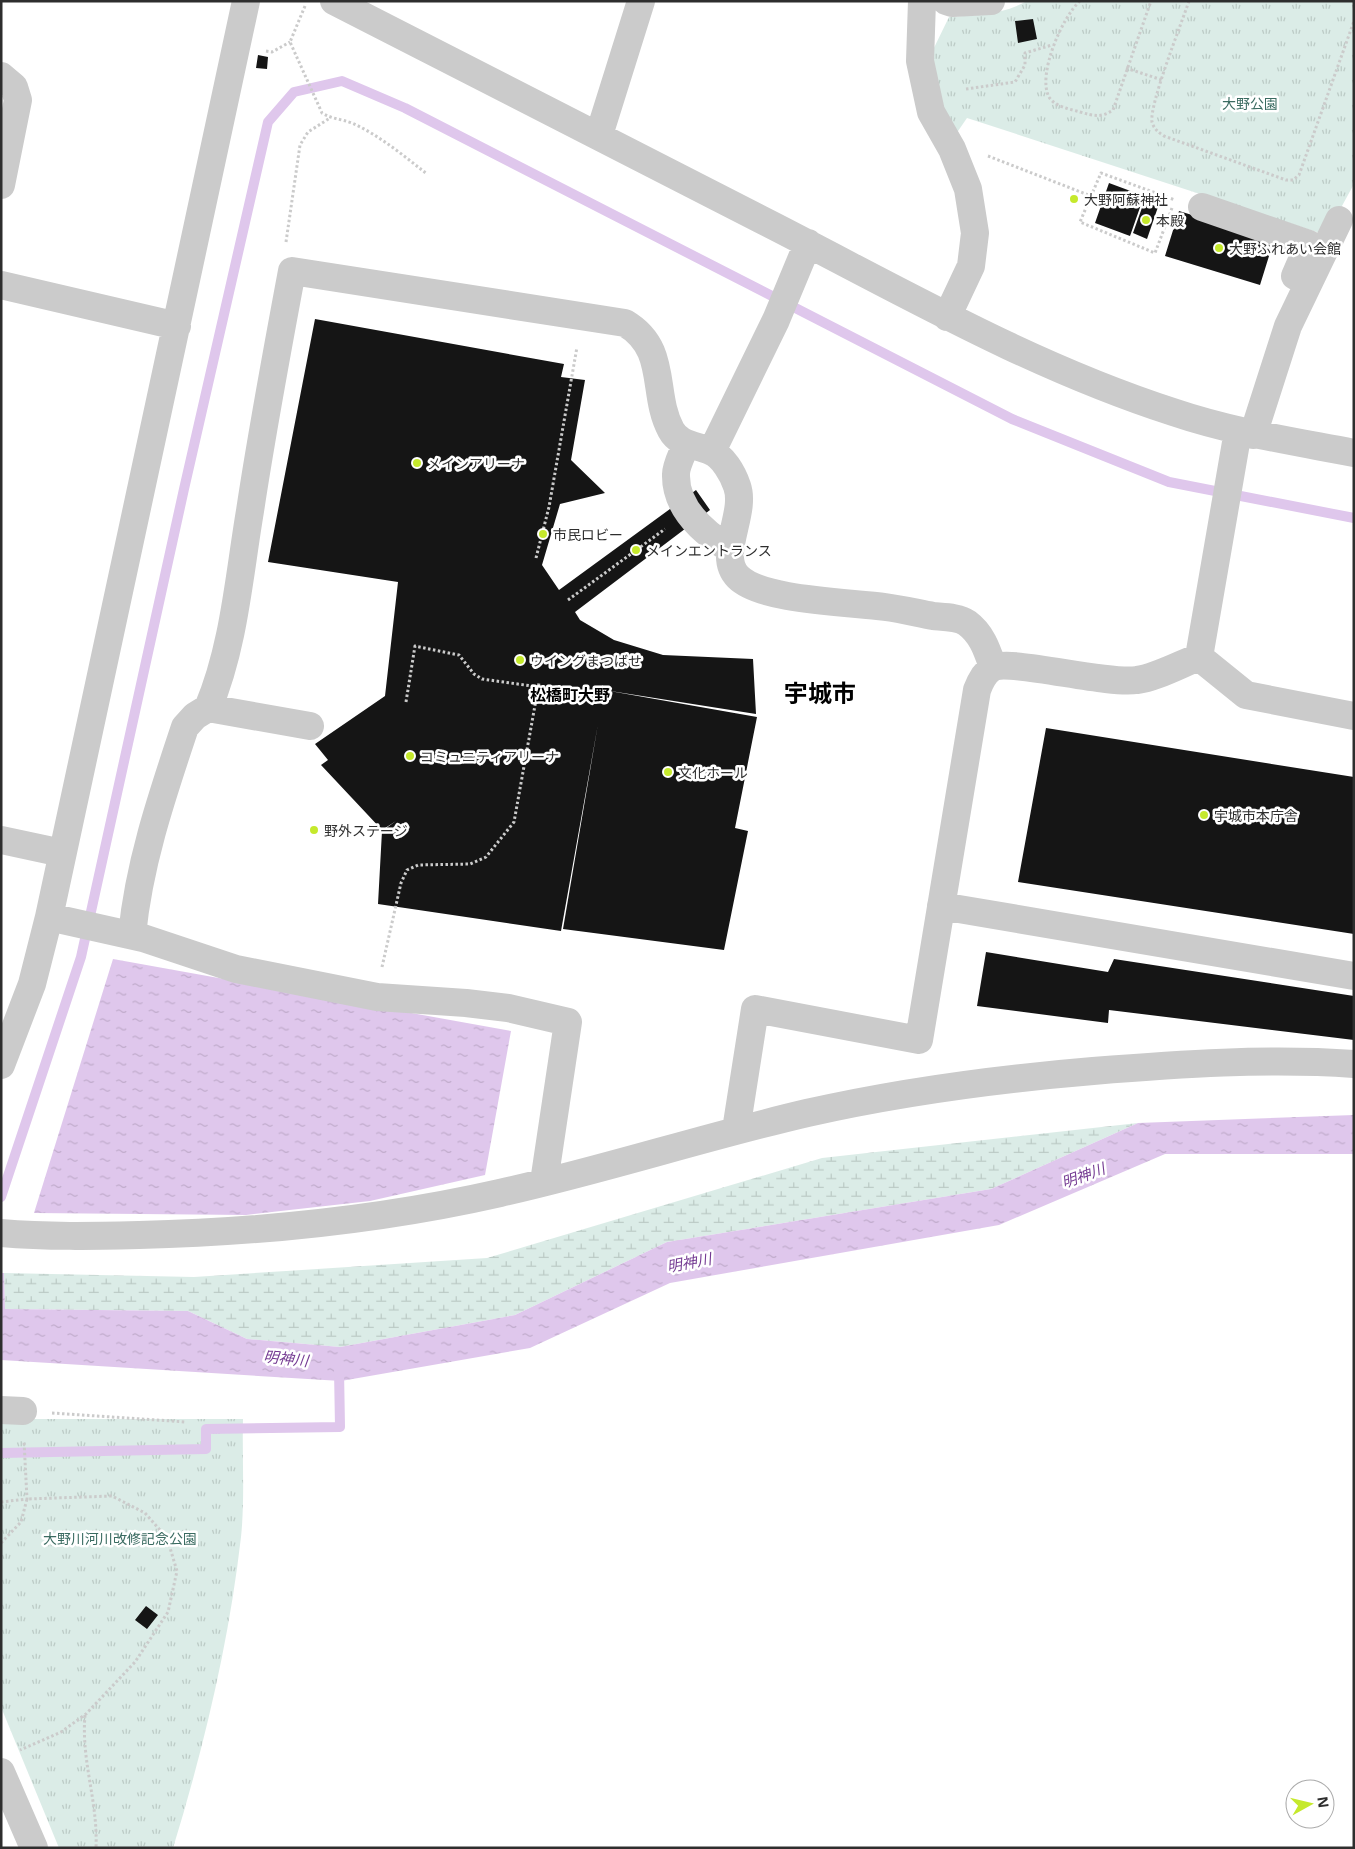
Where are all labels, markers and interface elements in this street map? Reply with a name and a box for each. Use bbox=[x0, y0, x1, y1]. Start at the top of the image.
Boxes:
park label: 大野公園 bbox=[1222, 94, 1278, 113]
place label: 大野阿蘇神社 bbox=[1084, 190, 1168, 209]
marker: 大野阿蘇神社 bbox=[1068, 193, 1080, 205]
place label: 本殿 bbox=[1156, 211, 1184, 230]
marker: 本殿 bbox=[1140, 214, 1152, 226]
place label: 大野ふれあい会館 bbox=[1229, 239, 1341, 258]
marker: 大野ふれあい会館 bbox=[1213, 242, 1225, 254]
place label: メインアリーナ bbox=[427, 454, 525, 473]
marker: メインアリーナ bbox=[411, 457, 423, 469]
place label: 市民ロビー bbox=[553, 525, 623, 544]
marker: 市民ロビー bbox=[537, 528, 549, 540]
place label: メインエントランス bbox=[646, 541, 772, 560]
marker: メインエントランス bbox=[630, 544, 642, 556]
place label: ウイングまつばせ bbox=[530, 651, 642, 670]
marker: ウイングまつばせ bbox=[514, 654, 526, 666]
district label: 宇城市 bbox=[784, 676, 856, 709]
district label: 松橋町大野 bbox=[530, 684, 610, 706]
place label: コミュニティアリーナ bbox=[420, 747, 559, 766]
marker: コミュニティアリーナ bbox=[404, 750, 416, 762]
place label: 文化ホール bbox=[678, 763, 748, 782]
marker: 文化ホール bbox=[662, 766, 674, 778]
place label: 宇城市本庁舎 bbox=[1214, 806, 1298, 825]
marker: 宇城市本庁舎 bbox=[1198, 809, 1210, 821]
place label: 野外ステージ bbox=[324, 821, 408, 840]
marker: 野外ステージ bbox=[308, 824, 320, 836]
water label: 明神川 bbox=[1058, 1157, 1109, 1192]
water label: 明神川 bbox=[665, 1248, 715, 1276]
water label: 明神川 bbox=[263, 1346, 311, 1371]
park label: 大野川河川改修記念公園 bbox=[43, 1529, 197, 1548]
north arrow bbox=[1285, 1779, 1335, 1829]
text: N bbox=[1313, 1795, 1334, 1809]

